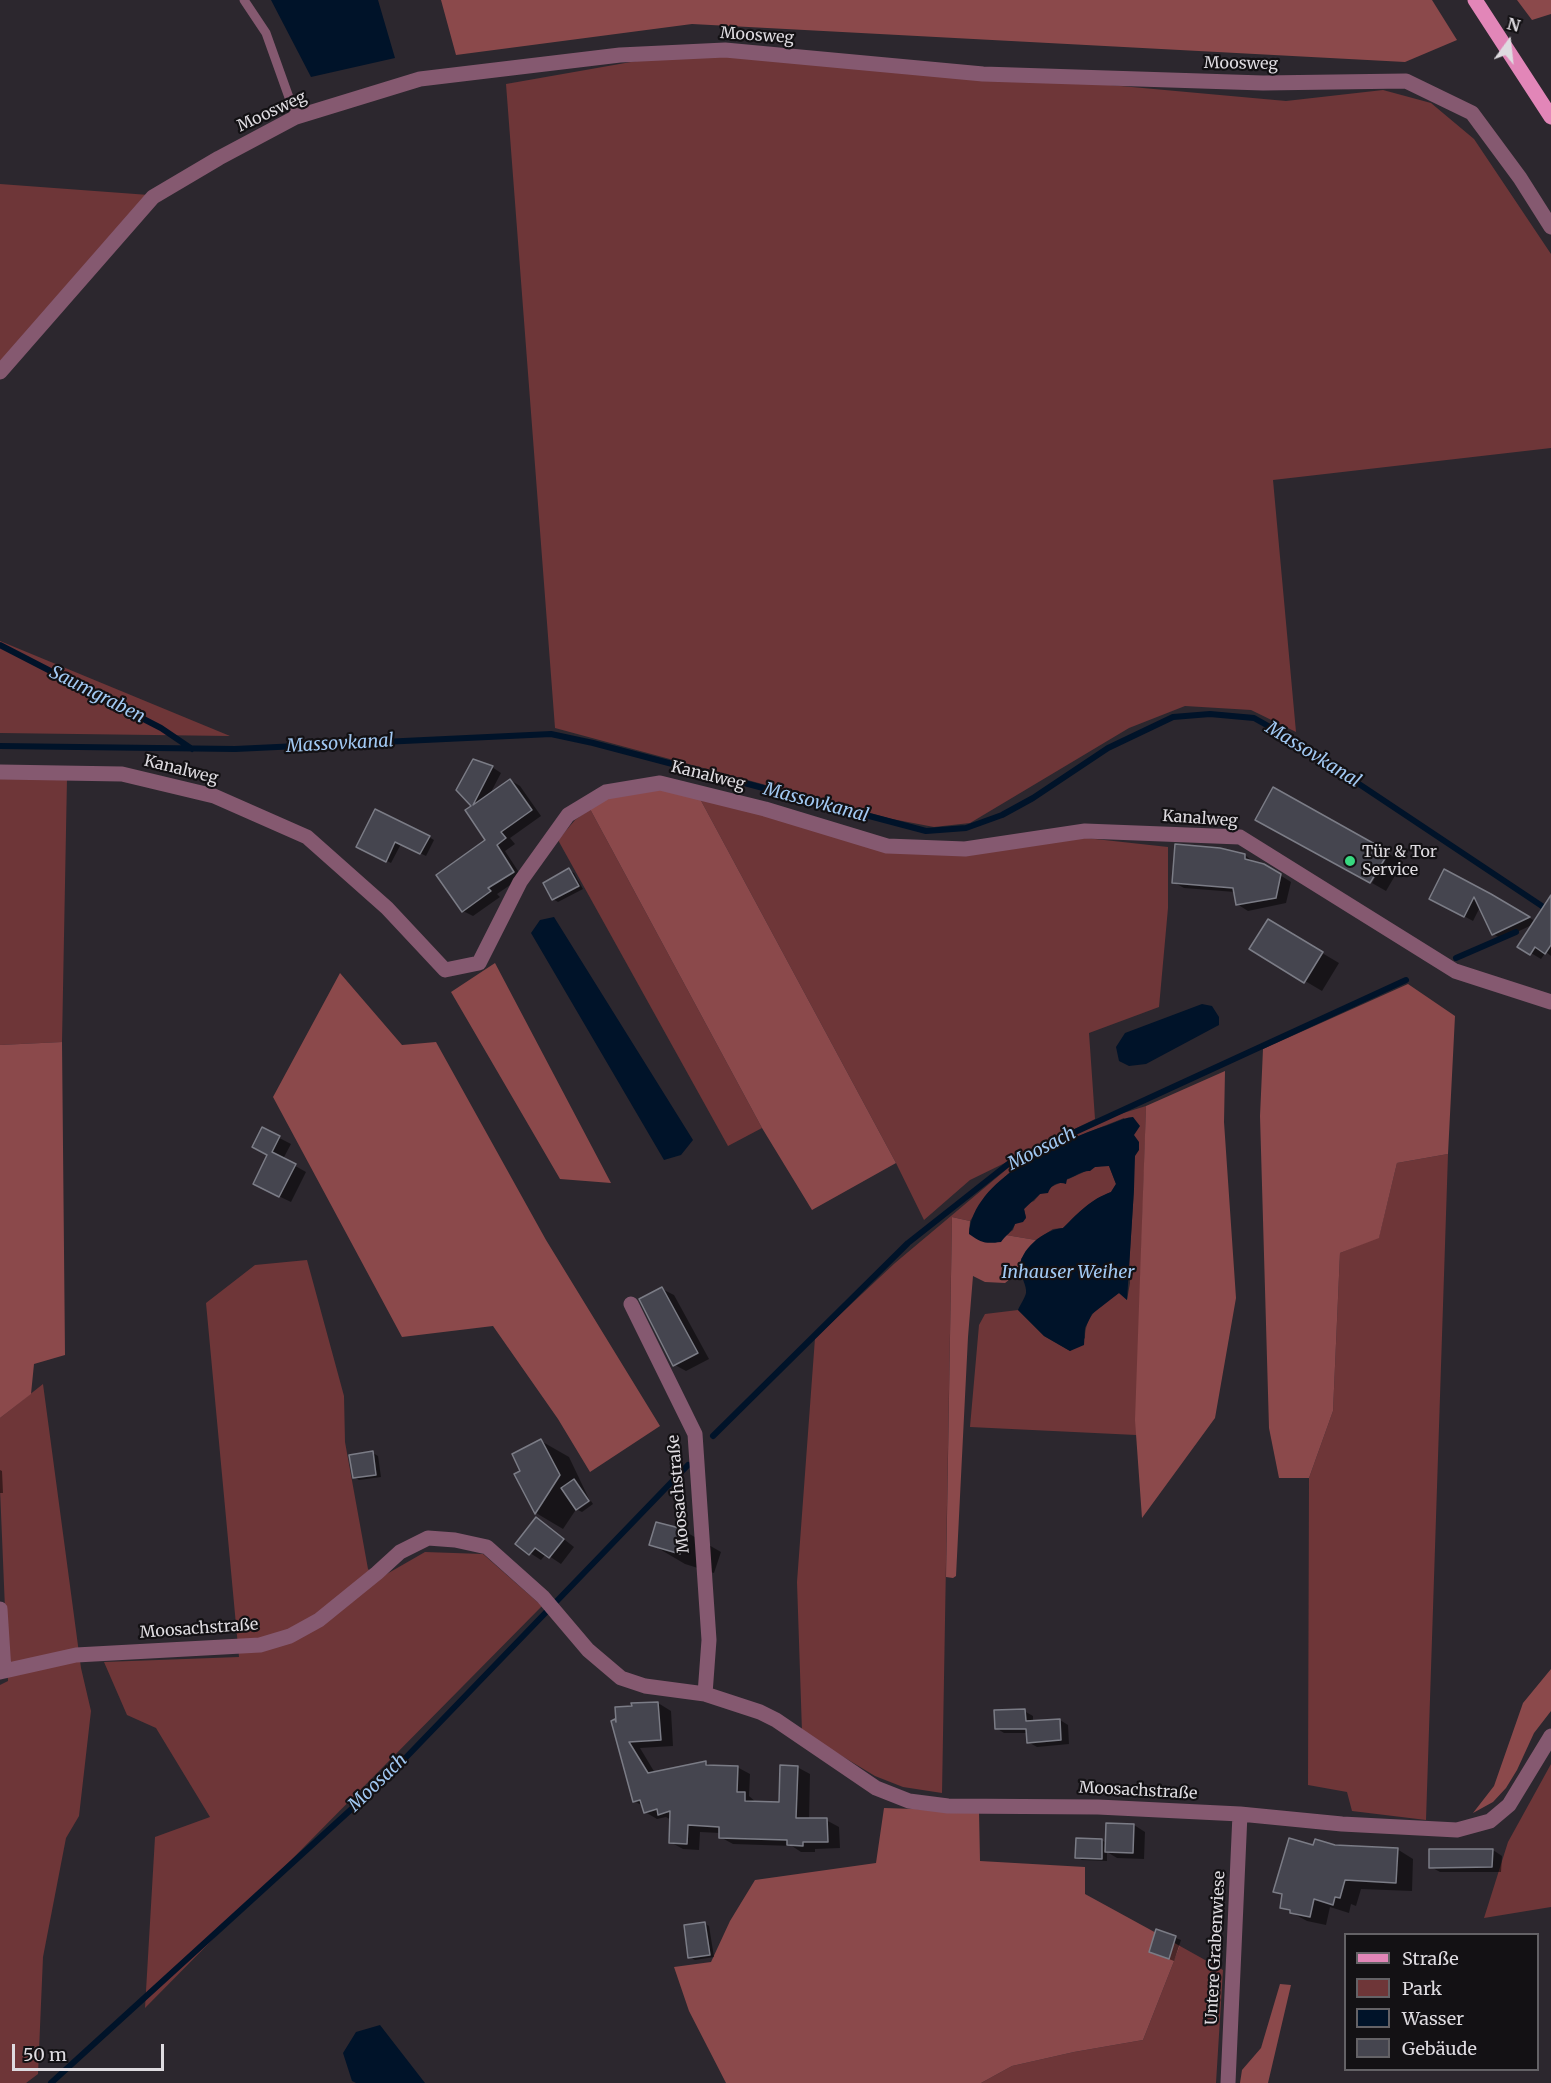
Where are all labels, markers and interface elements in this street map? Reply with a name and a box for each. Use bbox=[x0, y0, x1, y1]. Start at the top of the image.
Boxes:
north arrow bbox=[1479, 12, 1539, 72]
text: N bbox=[1505, 13, 1522, 36]
street label: Moosweg bbox=[719, 24, 795, 48]
street label: Moosweg bbox=[1204, 54, 1278, 74]
street label: Moosweg bbox=[234, 88, 310, 136]
water label: Saumgraben bbox=[46, 662, 148, 728]
water label: Massovkanal bbox=[1262, 717, 1364, 793]
water label: Massovkanal bbox=[286, 730, 394, 758]
street label: Kanalweg bbox=[142, 752, 220, 788]
street label: Kanalweg bbox=[669, 758, 747, 794]
water label: Massovkanal bbox=[761, 779, 871, 827]
street label: Kanalweg bbox=[1162, 807, 1238, 831]
place label: Tür & Tor Service bbox=[1362, 842, 1437, 880]
marker: Tür & Tor Service bbox=[1343, 854, 1357, 868]
water label: Moosach bbox=[1004, 1123, 1080, 1175]
water label: Inhauser Weiher bbox=[1001, 1262, 1135, 1284]
street label: Moosachstraße bbox=[664, 1434, 694, 1554]
street label: Moosachstraße bbox=[139, 1615, 259, 1643]
water label: Moosach bbox=[344, 1750, 412, 1816]
street label: Moosachstraße bbox=[1078, 1778, 1198, 1804]
street label: Untere Grabenwiese bbox=[1202, 1871, 1230, 2025]
legend bbox=[1344, 1933, 1539, 2071]
text: Straße bbox=[1402, 1947, 1459, 1970]
text: Park bbox=[1402, 1977, 1442, 2000]
text: Wasser bbox=[1402, 2007, 1464, 2030]
scale bar bbox=[15, 2032, 166, 2070]
text: Gebäude bbox=[1402, 2037, 1477, 2060]
text: 50 m bbox=[23, 2043, 67, 2066]

